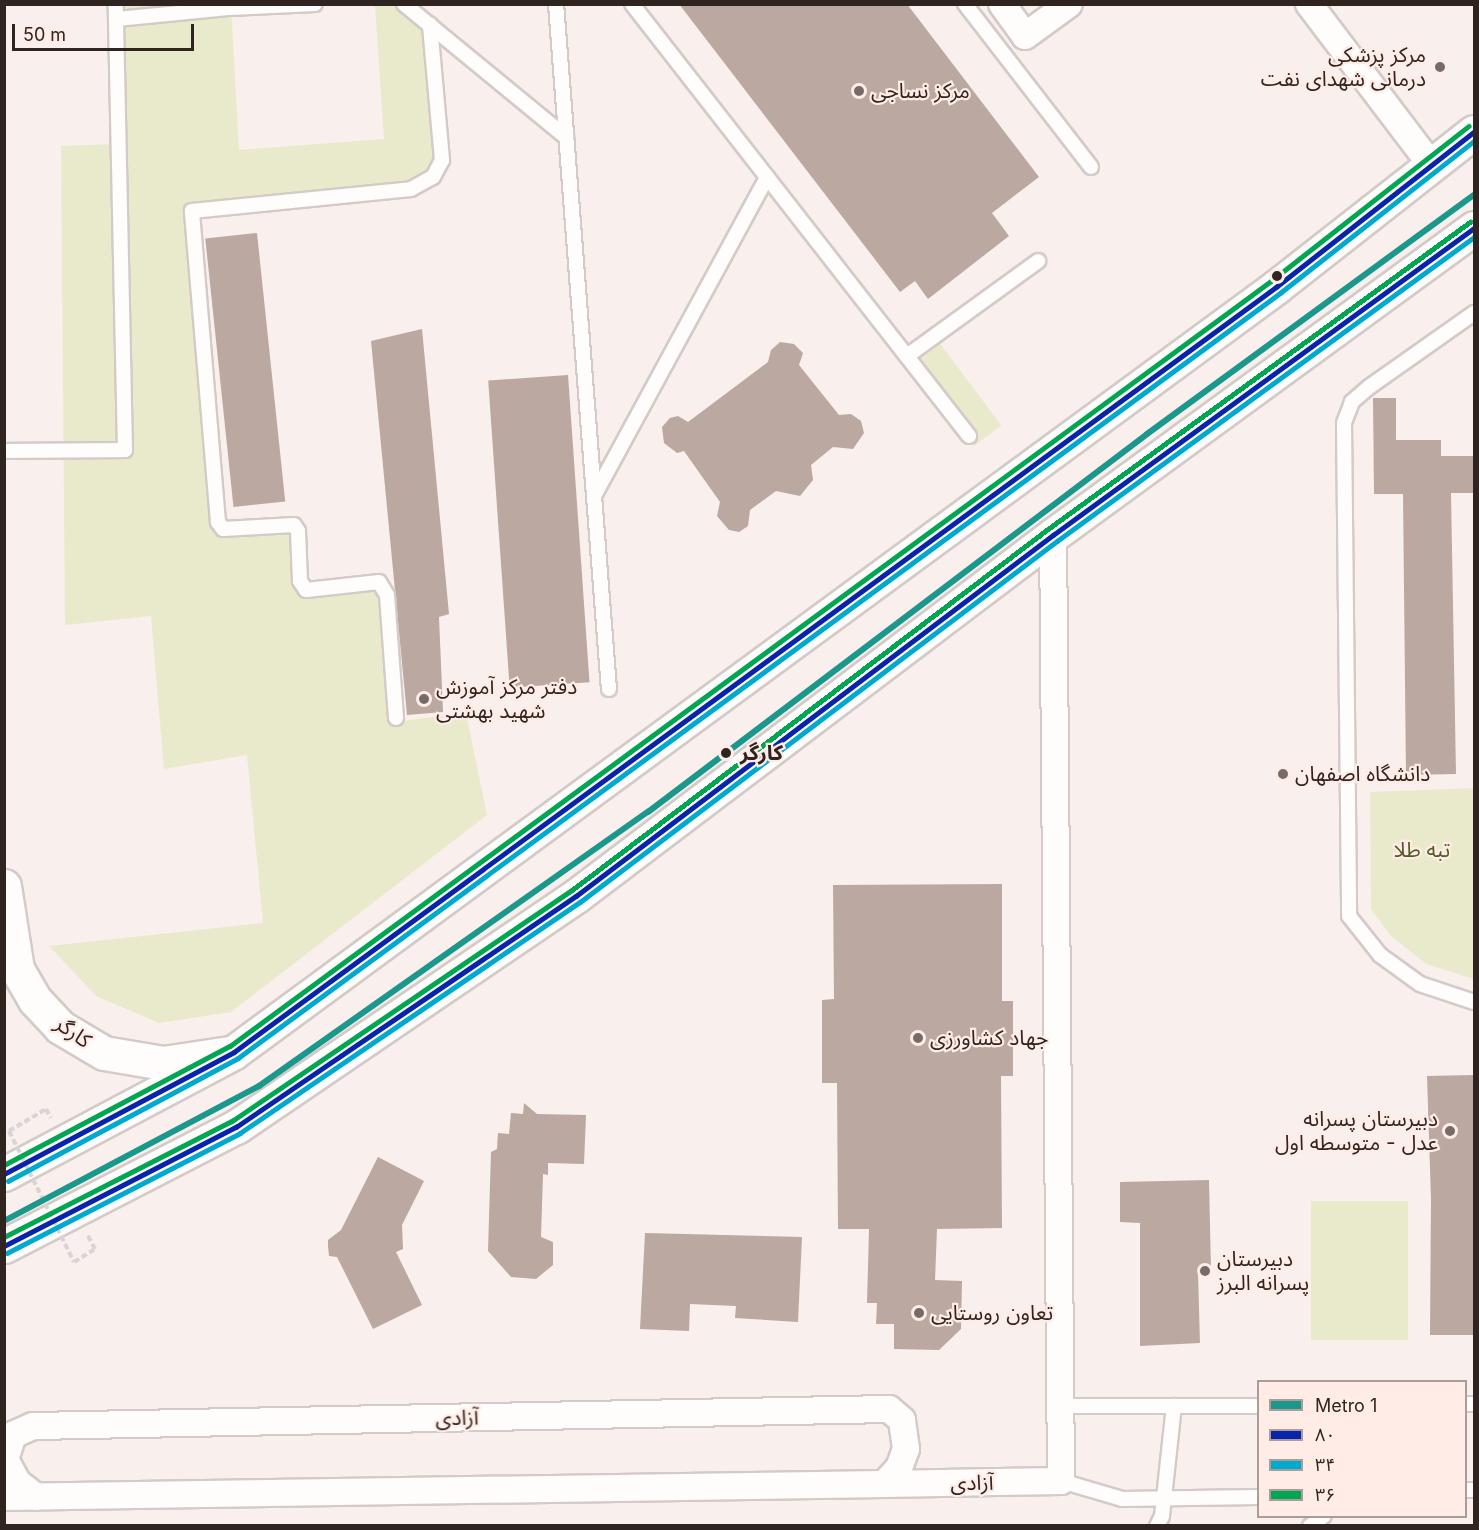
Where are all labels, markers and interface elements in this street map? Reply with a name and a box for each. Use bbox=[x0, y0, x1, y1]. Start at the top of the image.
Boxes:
scale bar bbox=[15, 12, 196, 50]
text: 50 m bbox=[23, 24, 66, 45]
place label: مرکز پزشکی درمانی شهدای نفت bbox=[1261, 42, 1426, 92]
marker: مرکز پزشکی درمانی شهدای نفت bbox=[1431, 58, 1449, 76]
place label: مرکز نساجی bbox=[871, 78, 970, 104]
marker: مرکز نساجی bbox=[852, 84, 866, 98]
unlabelled marker bbox=[1271, 270, 1283, 282]
place label: دفتر مرکز آموزش شهید بهشتی bbox=[436, 674, 577, 724]
marker: دفتر مرکز آموزش شهید بهشتی bbox=[417, 692, 431, 706]
place label: کارگر bbox=[740, 740, 783, 766]
marker: کارگر bbox=[717, 744, 735, 762]
place label: دانشگاه اصفهان bbox=[1295, 761, 1430, 787]
marker: دانشگاه اصفهان bbox=[1276, 767, 1290, 781]
park label: تبه طلا bbox=[1394, 837, 1450, 863]
street label: کارگر bbox=[50, 1011, 96, 1053]
place label: جهاد کشاورزی bbox=[930, 1025, 1048, 1051]
marker: جهاد کشاورزی bbox=[911, 1031, 925, 1045]
place label: دبیرستان پسرانه عدل - متوسطه اول bbox=[1275, 1106, 1438, 1156]
marker: دبیرستان پسرانه عدل - متوسطه اول bbox=[1443, 1124, 1457, 1138]
place label: دبیرستان پسرانه البرز bbox=[1217, 1246, 1309, 1296]
marker: دبیرستان پسرانه البرز bbox=[1198, 1264, 1212, 1278]
place label: تعاون روستایی bbox=[931, 1300, 1053, 1326]
marker: تعاون روستایی bbox=[912, 1306, 926, 1320]
legend bbox=[1257, 1380, 1467, 1518]
text: Metro 1 bbox=[1315, 1395, 1377, 1416]
street label: آزادی bbox=[435, 1405, 479, 1431]
text: ۸۰ bbox=[1315, 1424, 1336, 1445]
text: ۳۴ bbox=[1315, 1454, 1336, 1475]
street label: آزادی bbox=[950, 1470, 994, 1496]
text: ۳۶ bbox=[1315, 1484, 1336, 1505]

